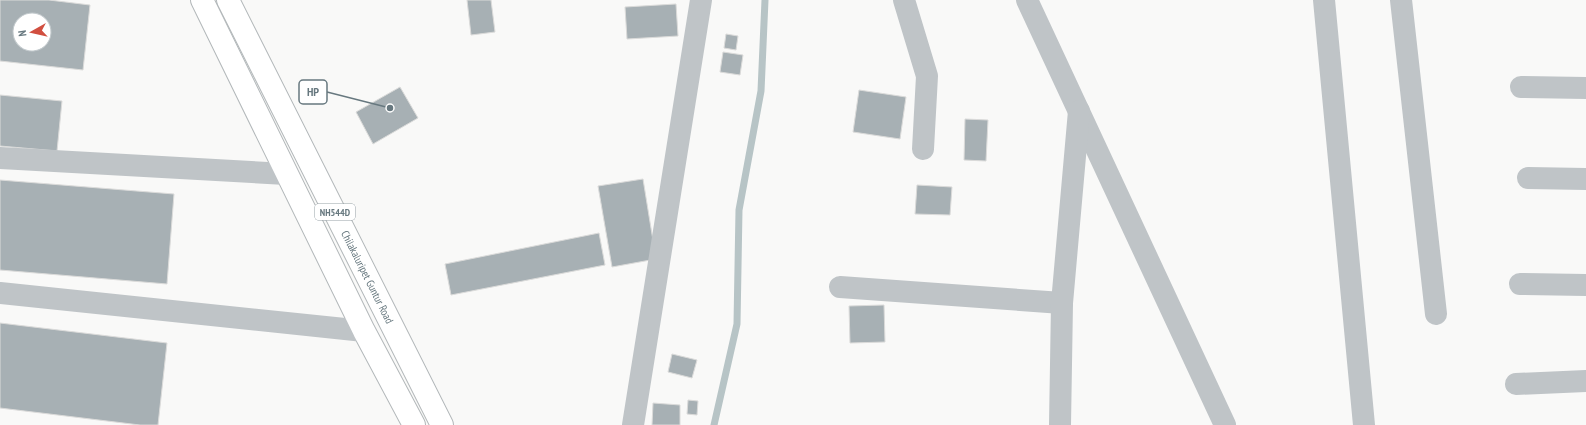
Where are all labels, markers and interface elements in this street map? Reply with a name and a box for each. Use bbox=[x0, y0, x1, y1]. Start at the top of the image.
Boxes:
north arrow bbox=[12, 12, 52, 52]
text: N bbox=[15, 29, 29, 37]
callout: HP bbox=[299, 80, 327, 104]
text: HP bbox=[307, 84, 319, 99]
road number: NH544D bbox=[315, 204, 355, 220]
street label: Chilakaluripet Guntur Road bbox=[338, 228, 397, 326]

